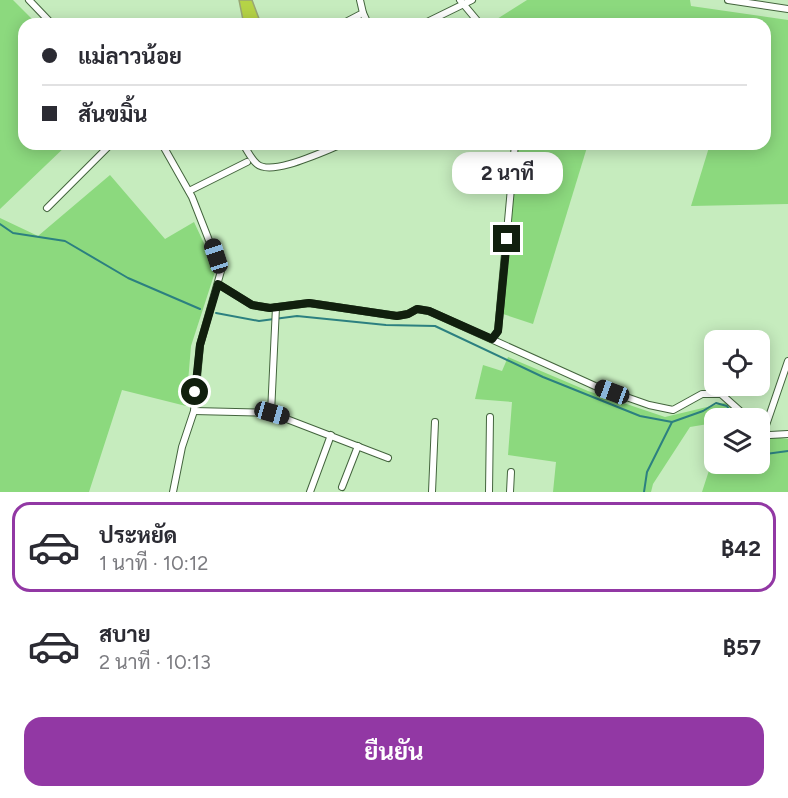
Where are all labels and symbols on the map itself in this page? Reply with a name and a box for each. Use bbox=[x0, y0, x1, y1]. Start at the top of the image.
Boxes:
callout: 2 นาที bbox=[452, 152, 562, 194]
route end bbox=[493, 225, 520, 252]
car bbox=[202, 236, 230, 276]
car bbox=[592, 377, 632, 407]
route start bbox=[181, 378, 208, 405]
car bbox=[252, 399, 292, 427]

